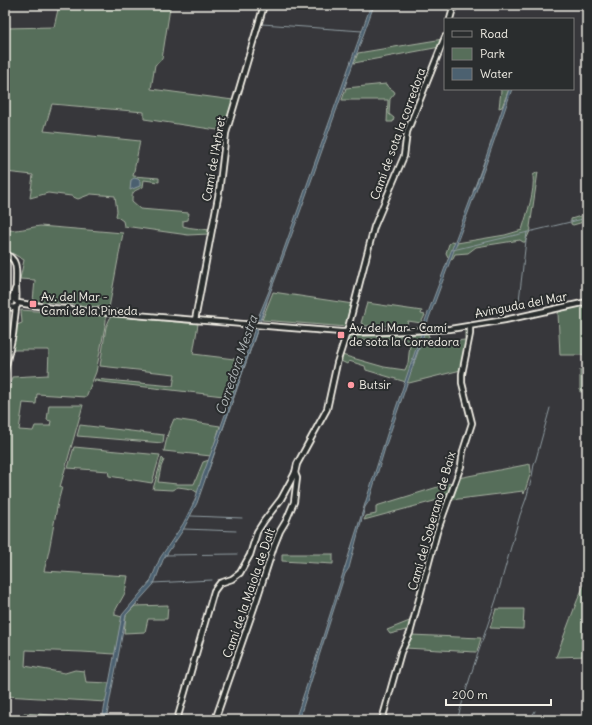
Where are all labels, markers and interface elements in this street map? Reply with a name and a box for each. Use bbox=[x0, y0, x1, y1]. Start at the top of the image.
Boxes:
legend bbox=[444, 18, 574, 90]
text: Road bbox=[480, 26, 508, 41]
text: Park bbox=[480, 46, 505, 61]
street label: Camí de sota la corredora bbox=[367, 66, 428, 202]
text: Water bbox=[480, 66, 513, 81]
street label: Camí de l'Arbret bbox=[199, 115, 228, 202]
street label: Avinguda del Mar bbox=[473, 288, 569, 321]
place label: Av. del Mar - Camí de la Pineda bbox=[41, 289, 138, 318]
marker: Av. del Mar - Camí de la Pineda bbox=[28, 299, 38, 309]
water label: Corredora Mestra bbox=[212, 313, 262, 417]
place label: Av. del Mar - Camí de sota la Corredora bbox=[349, 320, 460, 349]
marker: Av. del Mar - Camí de sota la Corredora bbox=[336, 330, 346, 340]
place label: Butsir bbox=[359, 377, 391, 392]
marker: Butsir bbox=[346, 380, 356, 390]
street label: Camí del Soberano de Baix bbox=[404, 449, 459, 592]
street label: Camí de la Maiola de Dalt bbox=[219, 526, 278, 660]
scale bar bbox=[446, 681, 551, 707]
text: 200 m bbox=[452, 687, 488, 702]

